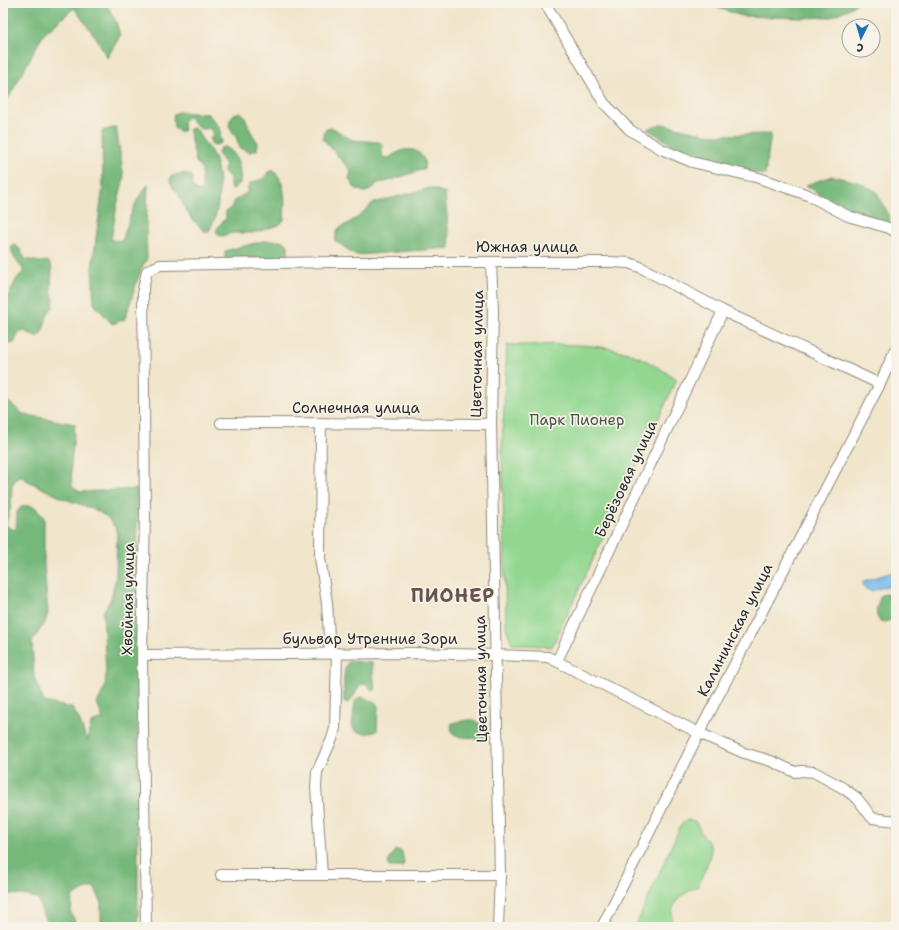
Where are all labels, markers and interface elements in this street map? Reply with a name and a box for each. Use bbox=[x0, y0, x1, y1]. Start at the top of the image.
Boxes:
north arrow bbox=[841, 18, 881, 58]
text: С bbox=[856, 40, 864, 55]
street label: Южная улица bbox=[476, 237, 579, 257]
street label: Цветочная улица bbox=[466, 289, 488, 418]
street label: Солнечная улица bbox=[292, 398, 421, 418]
park label: Парк Пионер bbox=[530, 410, 624, 430]
street label: Берёзовая улица bbox=[590, 416, 662, 541]
street label: Хвойная улица bbox=[117, 542, 139, 656]
street label: Калининская улица bbox=[693, 559, 778, 700]
district label: ПИОНЕР bbox=[411, 583, 495, 608]
street label: Цветочная улица bbox=[470, 614, 492, 743]
street label: бульвар Утренние Зори bbox=[282, 629, 458, 649]

